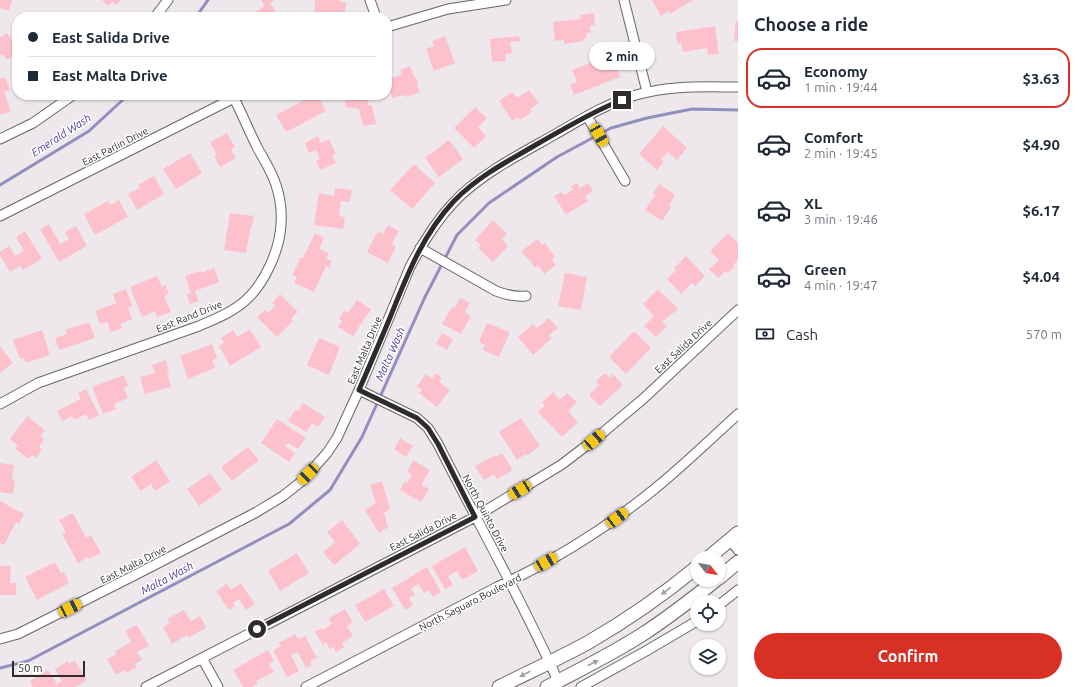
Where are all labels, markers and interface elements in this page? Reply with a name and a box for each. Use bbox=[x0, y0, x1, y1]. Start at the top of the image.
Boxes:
text: Choose a ride bbox=[754, 14, 868, 34]
text: East Salida Drive bbox=[52, 29, 170, 46]
callout: 2 min bbox=[589, 42, 655, 70]
text: 2 min bbox=[606, 49, 638, 63]
icon: car bbox=[756, 60, 792, 96]
text: Economy bbox=[804, 63, 868, 80]
text: East Malta Drive bbox=[52, 67, 168, 84]
text: $3.63 bbox=[1022, 70, 1060, 87]
text: 1 min · 19:44 bbox=[804, 80, 878, 94]
route end bbox=[613, 91, 631, 109]
water label: Emerald Wash bbox=[29, 111, 93, 159]
car bbox=[588, 122, 610, 148]
street label: East Parlin Drive bbox=[80, 125, 150, 168]
icon: car bbox=[756, 126, 792, 162]
text: Comfort bbox=[804, 129, 863, 146]
text: $4.90 bbox=[1022, 136, 1060, 153]
text: 2 min · 19:45 bbox=[804, 146, 878, 160]
icon: car bbox=[756, 192, 792, 228]
text: XL bbox=[804, 195, 822, 212]
text: $6.17 bbox=[1022, 202, 1060, 219]
text: 3 min · 19:46 bbox=[804, 212, 878, 226]
icon: car bbox=[756, 258, 792, 294]
text: Green bbox=[804, 261, 846, 278]
text: $4.04 bbox=[1022, 268, 1060, 285]
text: 4 min · 19:47 bbox=[804, 278, 878, 292]
street label: East Rand Drive bbox=[155, 298, 224, 335]
street label: East Malta Drive bbox=[345, 315, 384, 386]
street label: East Salida Drive bbox=[653, 317, 714, 376]
icon: cash bbox=[754, 323, 776, 345]
water label: Malta Wash bbox=[373, 325, 407, 383]
text: Cash bbox=[786, 326, 818, 343]
text: 570 m bbox=[1026, 327, 1062, 341]
car bbox=[581, 428, 607, 452]
car bbox=[295, 461, 321, 487]
street label: North Quinto Drive bbox=[461, 473, 511, 554]
car bbox=[507, 479, 533, 501]
car bbox=[604, 506, 630, 530]
street label: East Salida Drive bbox=[388, 510, 459, 553]
street label: East Malta Drive bbox=[98, 543, 168, 586]
car bbox=[533, 551, 559, 573]
north arrow bbox=[690, 551, 726, 587]
map controls bbox=[690, 551, 726, 675]
water label: Malta Wash bbox=[139, 559, 195, 597]
street label: North Saguaro Boulevard bbox=[417, 572, 523, 633]
one-way arrow bbox=[661, 587, 671, 595]
button: locate bbox=[690, 595, 726, 631]
car bbox=[57, 597, 83, 619]
route start bbox=[248, 620, 266, 638]
button: Confirm bbox=[754, 633, 1062, 679]
button: layers bbox=[690, 639, 726, 675]
scale bar bbox=[12, 659, 85, 678]
one-way arrow bbox=[587, 660, 599, 666]
text: 50 m bbox=[18, 662, 42, 674]
one-way arrow bbox=[519, 671, 530, 677]

